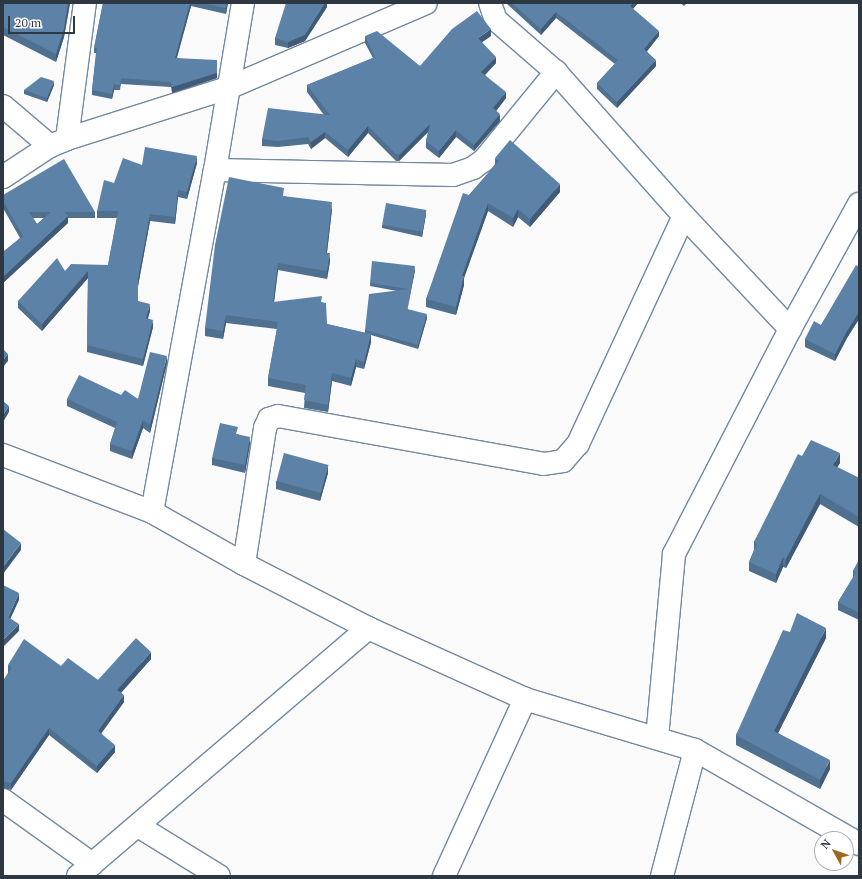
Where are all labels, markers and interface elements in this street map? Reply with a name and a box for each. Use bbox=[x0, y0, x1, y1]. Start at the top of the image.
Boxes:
scale bar bbox=[10, 8, 77, 34]
text: 20 m bbox=[15, 15, 41, 30]
north arrow bbox=[814, 831, 854, 871]
text: N bbox=[818, 836, 834, 852]

